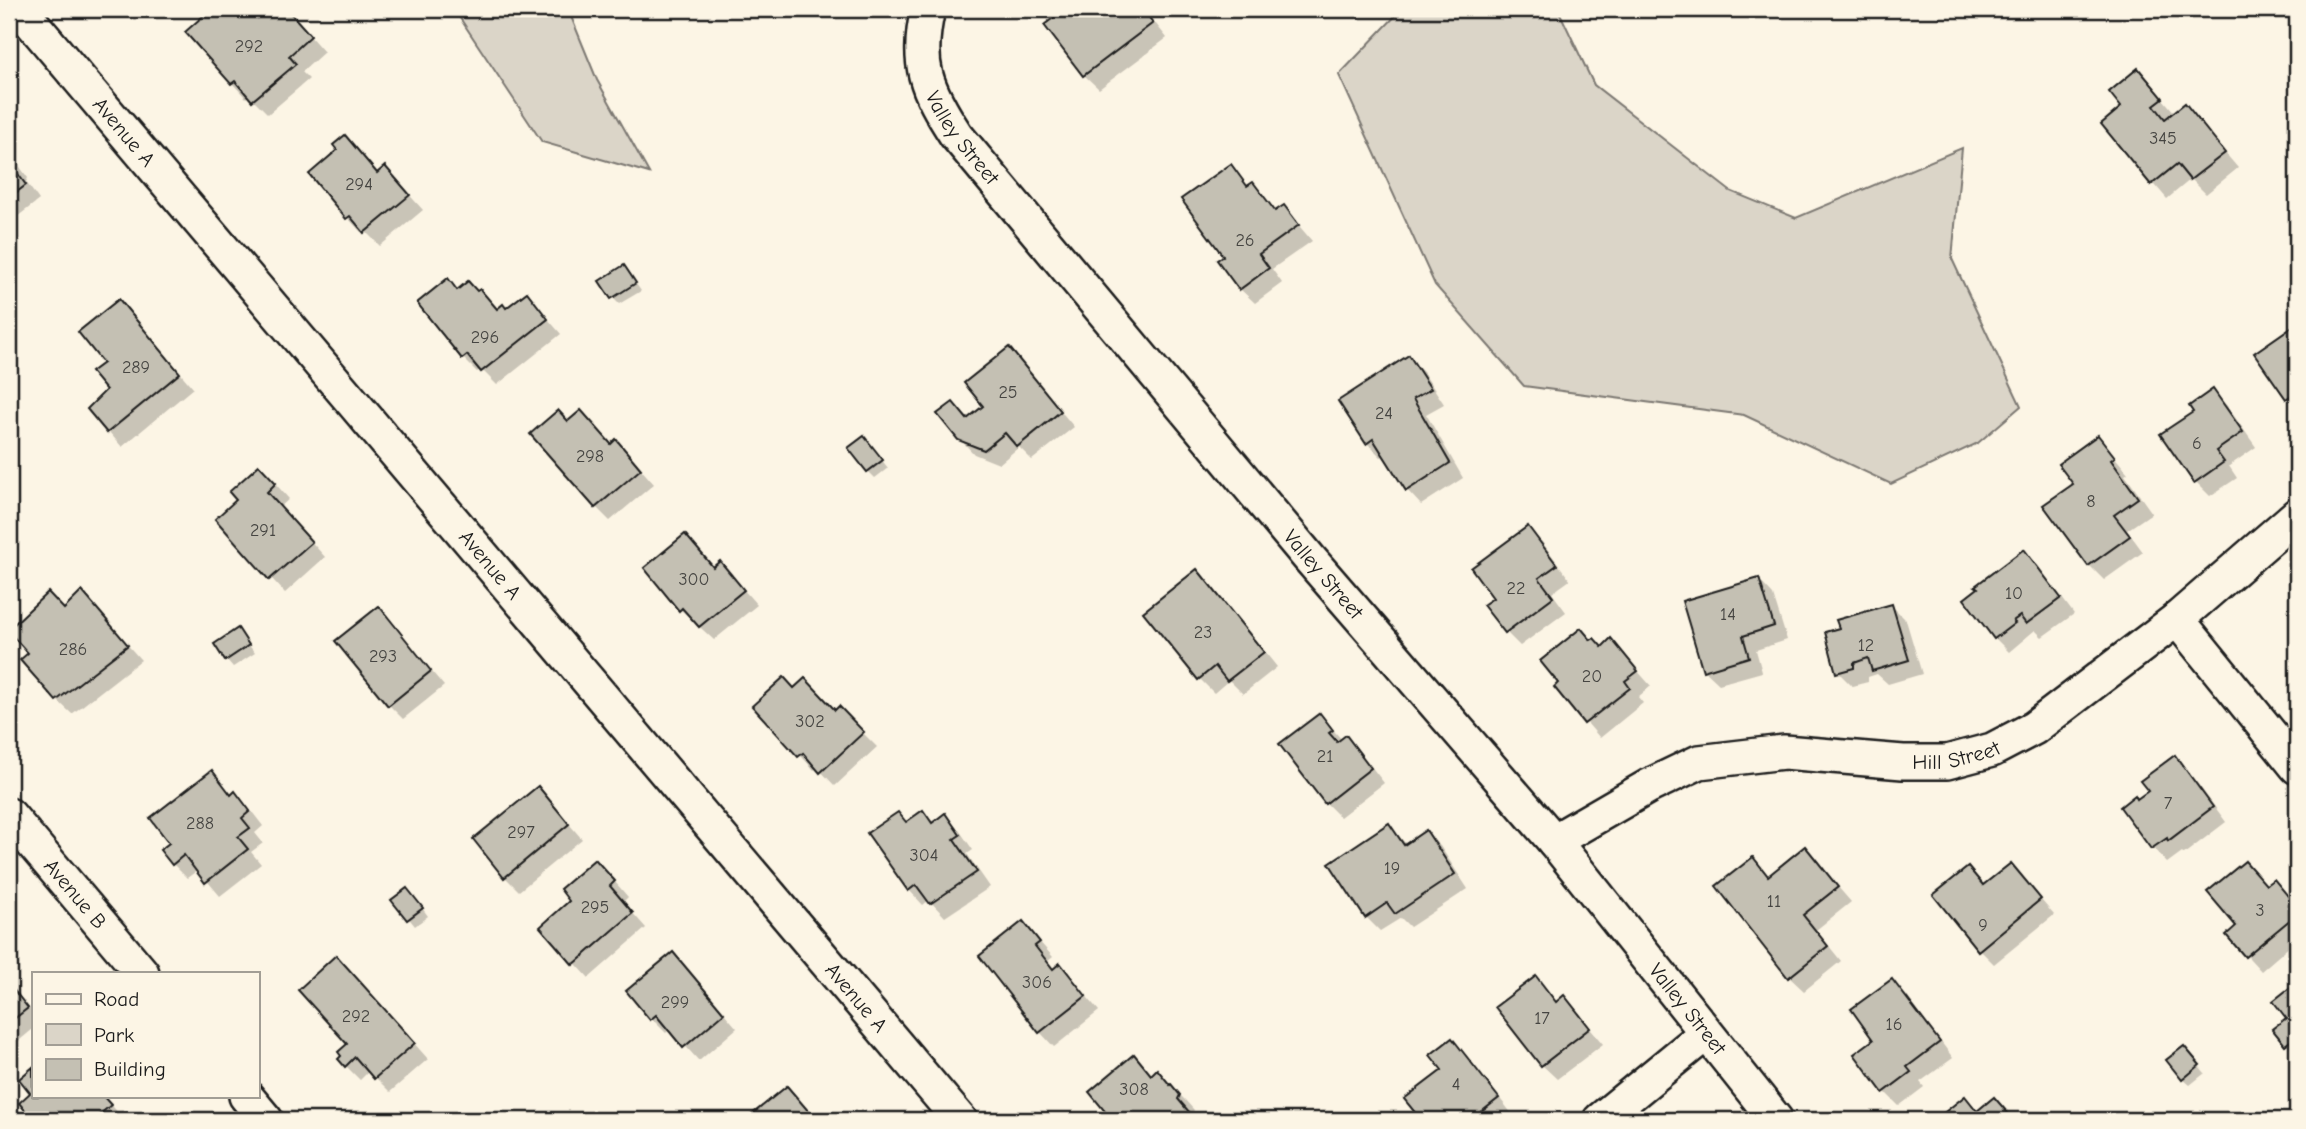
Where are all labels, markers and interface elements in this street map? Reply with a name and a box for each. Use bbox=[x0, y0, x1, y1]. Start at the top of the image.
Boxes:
house number: 292 bbox=[235, 36, 263, 57]
street label: Valley Street bbox=[921, 87, 1005, 190]
street label: Avenue A bbox=[88, 92, 160, 171]
house number: 345 bbox=[2149, 128, 2177, 149]
house number: 294 bbox=[345, 174, 373, 195]
house number: 26 bbox=[1235, 230, 1255, 251]
house number: 296 bbox=[471, 327, 499, 348]
house number: 289 bbox=[122, 357, 150, 378]
house number: 25 bbox=[998, 382, 1018, 403]
house number: 24 bbox=[1375, 403, 1393, 424]
house number: 6 bbox=[2192, 433, 2202, 454]
house number: 298 bbox=[576, 446, 604, 467]
house number: 8 bbox=[2086, 491, 2096, 512]
house number: 291 bbox=[250, 520, 276, 541]
street label: Avenue A bbox=[454, 525, 526, 604]
street label: Valley Street bbox=[1279, 525, 1369, 625]
house number: 300 bbox=[678, 569, 710, 590]
house number: 22 bbox=[1507, 578, 1525, 599]
house number: 10 bbox=[2005, 583, 2023, 604]
house number: 14 bbox=[1720, 604, 1736, 625]
house number: 23 bbox=[1194, 622, 1212, 643]
house number: 12 bbox=[1858, 635, 1874, 656]
house number: 286 bbox=[59, 639, 87, 660]
house number: 293 bbox=[369, 646, 397, 667]
house number: 20 bbox=[1582, 666, 1602, 687]
house number: 302 bbox=[795, 711, 825, 732]
street label: Hill Street bbox=[1912, 735, 2005, 774]
house number: 21 bbox=[1317, 746, 1333, 767]
house number: 7 bbox=[2164, 793, 2173, 814]
house number: 288 bbox=[186, 813, 214, 834]
house number: 297 bbox=[507, 822, 535, 843]
house number: 304 bbox=[910, 845, 938, 866]
street label: Avenue B bbox=[39, 854, 112, 934]
house number: 19 bbox=[1384, 858, 1400, 879]
house number: 11 bbox=[1767, 891, 1781, 912]
house number: 295 bbox=[581, 897, 609, 918]
house number: 3 bbox=[2255, 900, 2265, 921]
house number: 9 bbox=[1978, 915, 1988, 936]
street label: Avenue A bbox=[820, 958, 892, 1037]
street label: Valley Street bbox=[1644, 959, 1732, 1060]
legend bbox=[32, 972, 259, 1098]
house number: 306 bbox=[1022, 972, 1052, 993]
text: Road bbox=[94, 987, 139, 1011]
house number: 299 bbox=[661, 992, 689, 1013]
house number: 292 bbox=[342, 1006, 370, 1027]
house number: 17 bbox=[1534, 1008, 1550, 1029]
house number: 16 bbox=[1886, 1014, 1902, 1035]
text: Park bbox=[94, 1023, 134, 1047]
text: Building bbox=[94, 1057, 166, 1081]
house number: 4 bbox=[1452, 1074, 1460, 1095]
house number: 308 bbox=[1119, 1079, 1149, 1100]

